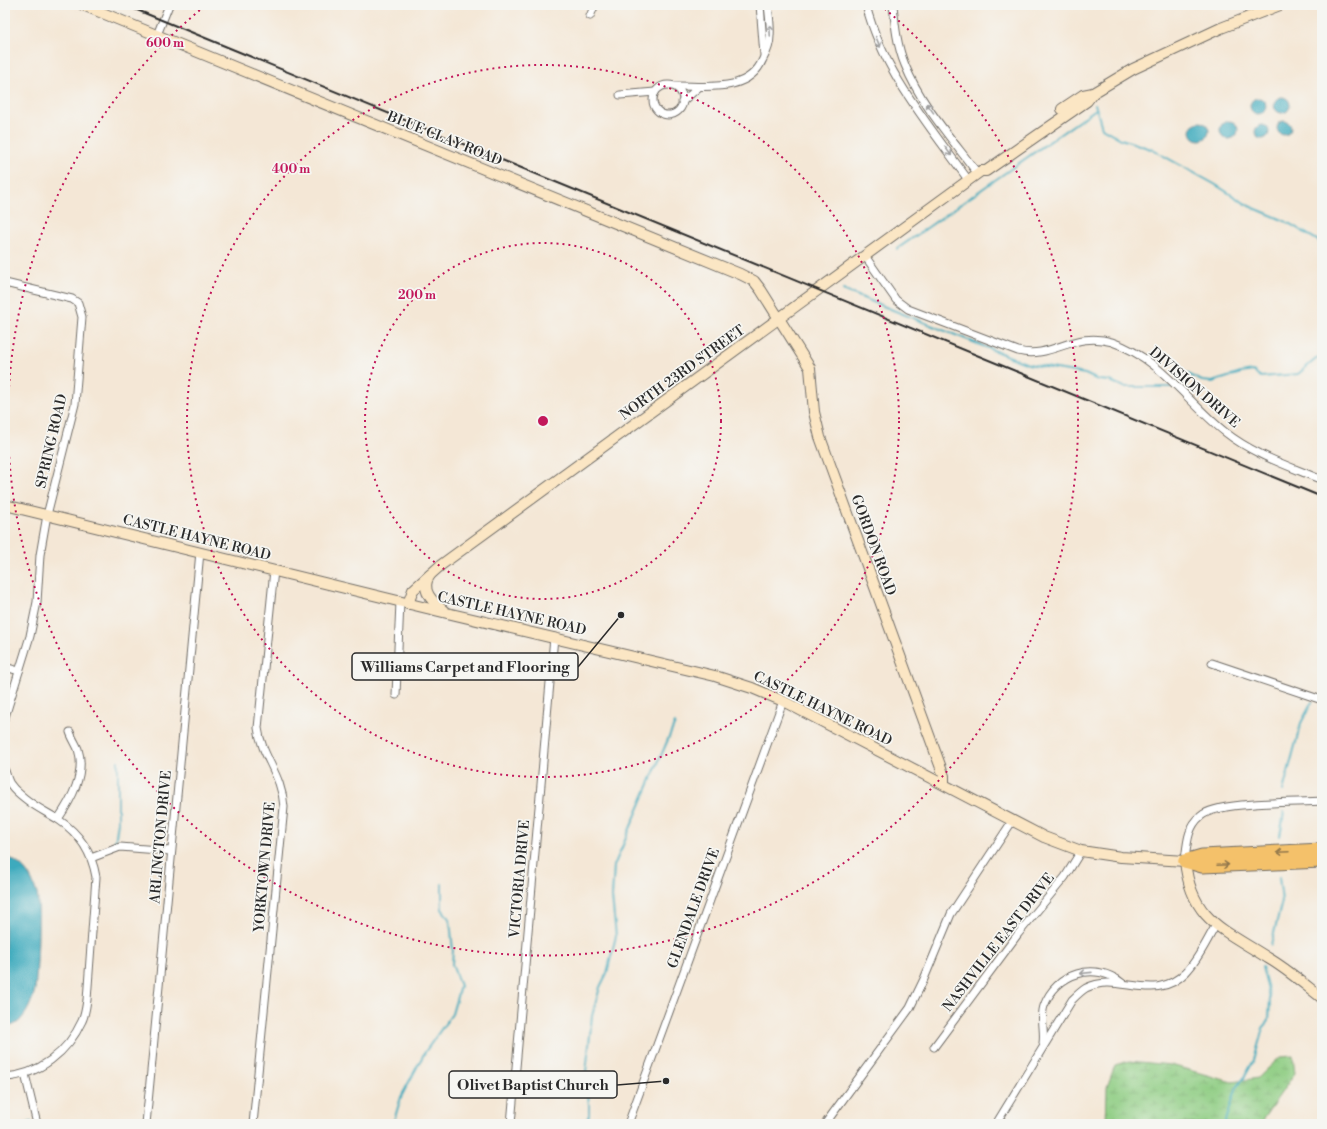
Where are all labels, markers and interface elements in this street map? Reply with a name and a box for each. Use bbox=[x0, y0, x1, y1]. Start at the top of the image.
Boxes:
one-way arrow bbox=[766, 25, 774, 38]
text: 600 m bbox=[146, 36, 184, 51]
one-way arrow bbox=[875, 36, 882, 48]
one-way arrow bbox=[926, 103, 934, 114]
street label: BLUE CLAY ROAD bbox=[384, 107, 505, 170]
one-way arrow bbox=[944, 146, 952, 157]
text: 400 m bbox=[272, 162, 310, 177]
text: 200 m bbox=[398, 288, 436, 303]
street label: NORTH 23RD STREET bbox=[616, 321, 749, 424]
street label: DIVISION DRIVE bbox=[1145, 343, 1243, 432]
street label: SPRING ROAD bbox=[32, 392, 72, 490]
centre of rings bbox=[536, 414, 550, 428]
street label: GORDON ROAD bbox=[846, 492, 900, 598]
street label: CASTLE HAYNE ROAD bbox=[121, 511, 273, 565]
street label: CASTLE HAYNE ROAD bbox=[436, 588, 588, 640]
callout: Williams Carpet and Flooring bbox=[352, 653, 578, 680]
text: Williams Carpet and Flooring bbox=[359, 658, 570, 677]
street label: CASTLE HAYNE ROAD bbox=[750, 667, 895, 750]
street label: ARLINGTON DRIVE bbox=[146, 770, 176, 905]
street label: YORKTOWN DRIVE bbox=[250, 801, 280, 934]
street label: VICTORIA DRIVE bbox=[506, 819, 534, 940]
street label: GLENDALE DRIVE bbox=[664, 846, 724, 971]
one-way arrow bbox=[1277, 848, 1290, 855]
one-way arrow bbox=[1216, 862, 1229, 869]
street label: NASHVILLE EAST DRIVE bbox=[939, 870, 1059, 1016]
one-way arrow bbox=[1080, 969, 1093, 977]
callout: Olivet Baptist Church bbox=[449, 1071, 617, 1098]
text: Olivet Baptist Church bbox=[457, 1076, 610, 1095]

